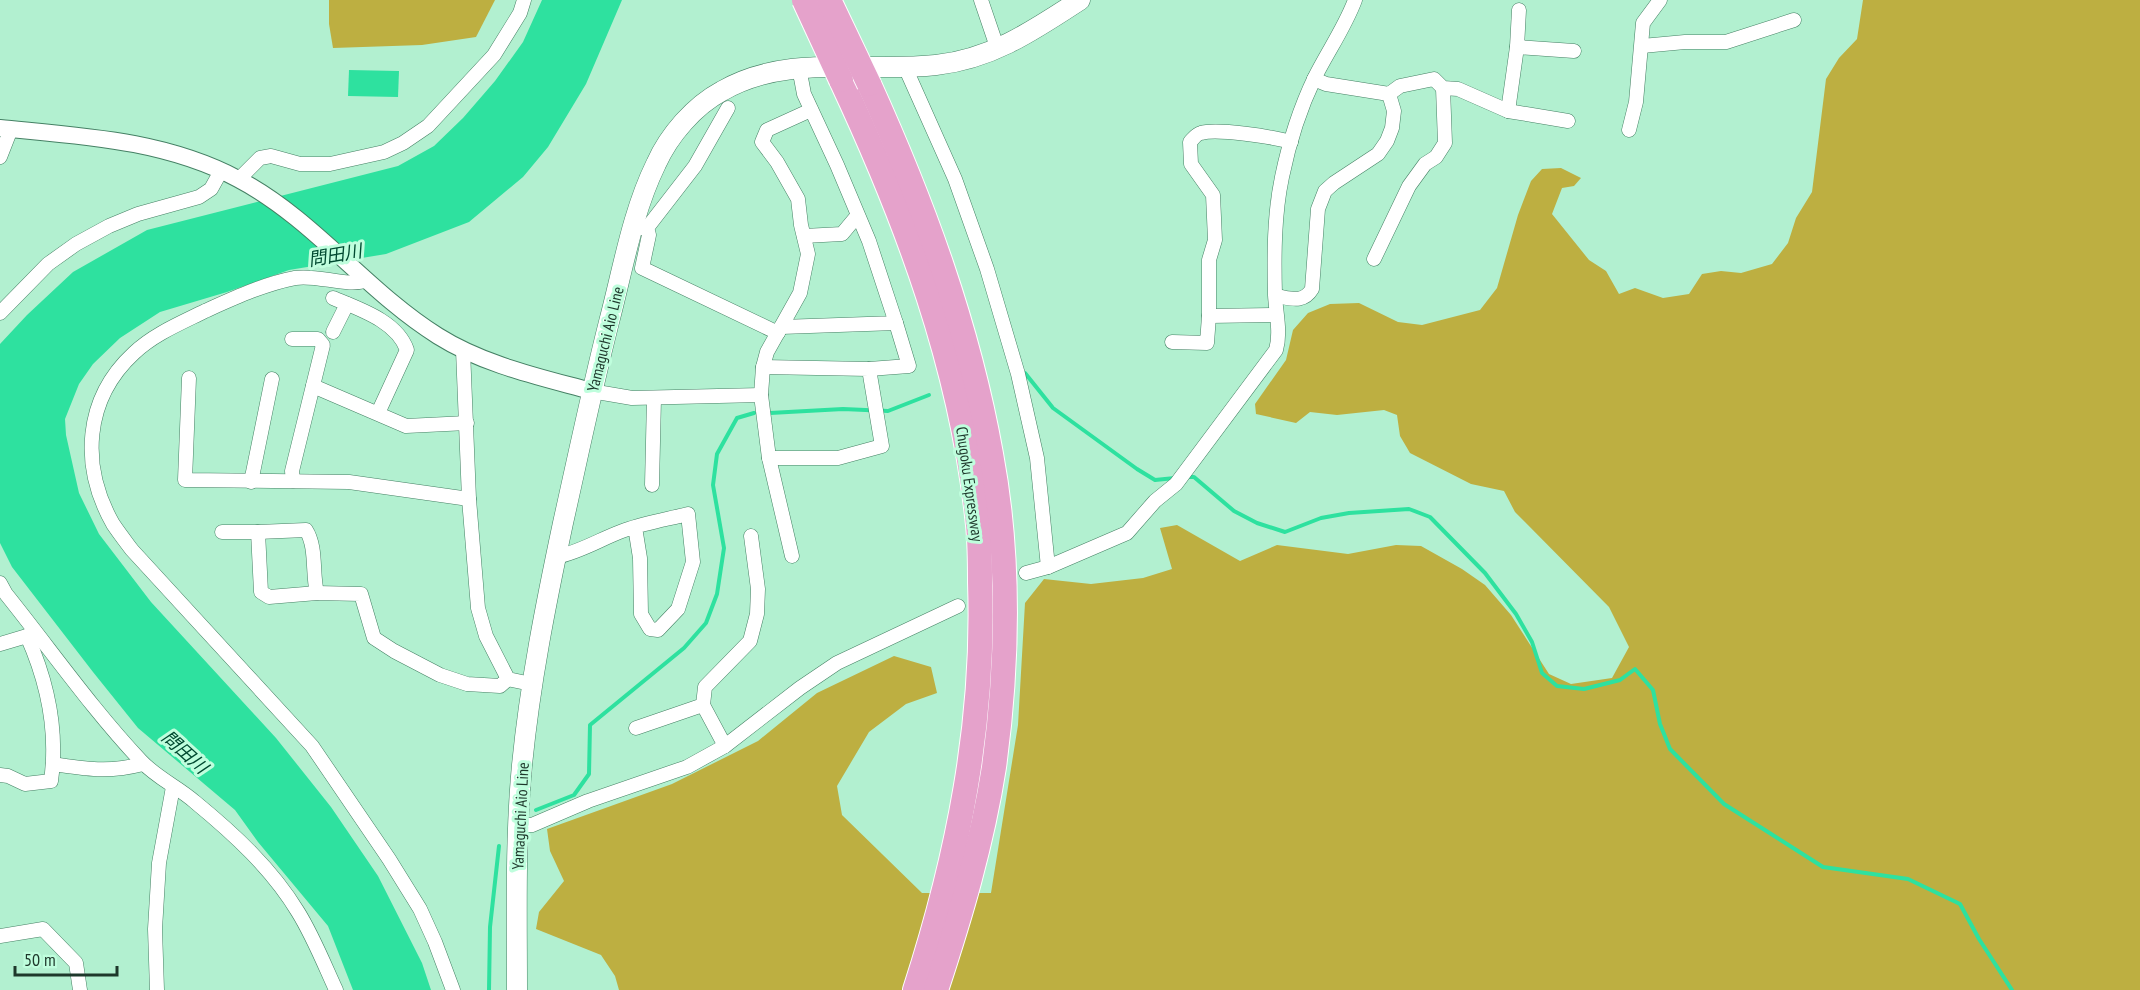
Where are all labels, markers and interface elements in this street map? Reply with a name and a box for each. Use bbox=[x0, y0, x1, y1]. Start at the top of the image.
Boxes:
water label: 問田川 bbox=[306, 239, 366, 271]
street label: Yamaguchi Aio Line bbox=[582, 284, 628, 394]
street label: Chugoku Expressway bbox=[952, 425, 988, 543]
water label: 問田川 bbox=[157, 725, 214, 780]
street label: Yamaguchi Aio Line bbox=[507, 762, 533, 870]
scale bar bbox=[15, 939, 117, 977]
text: 50 m bbox=[24, 948, 56, 971]

